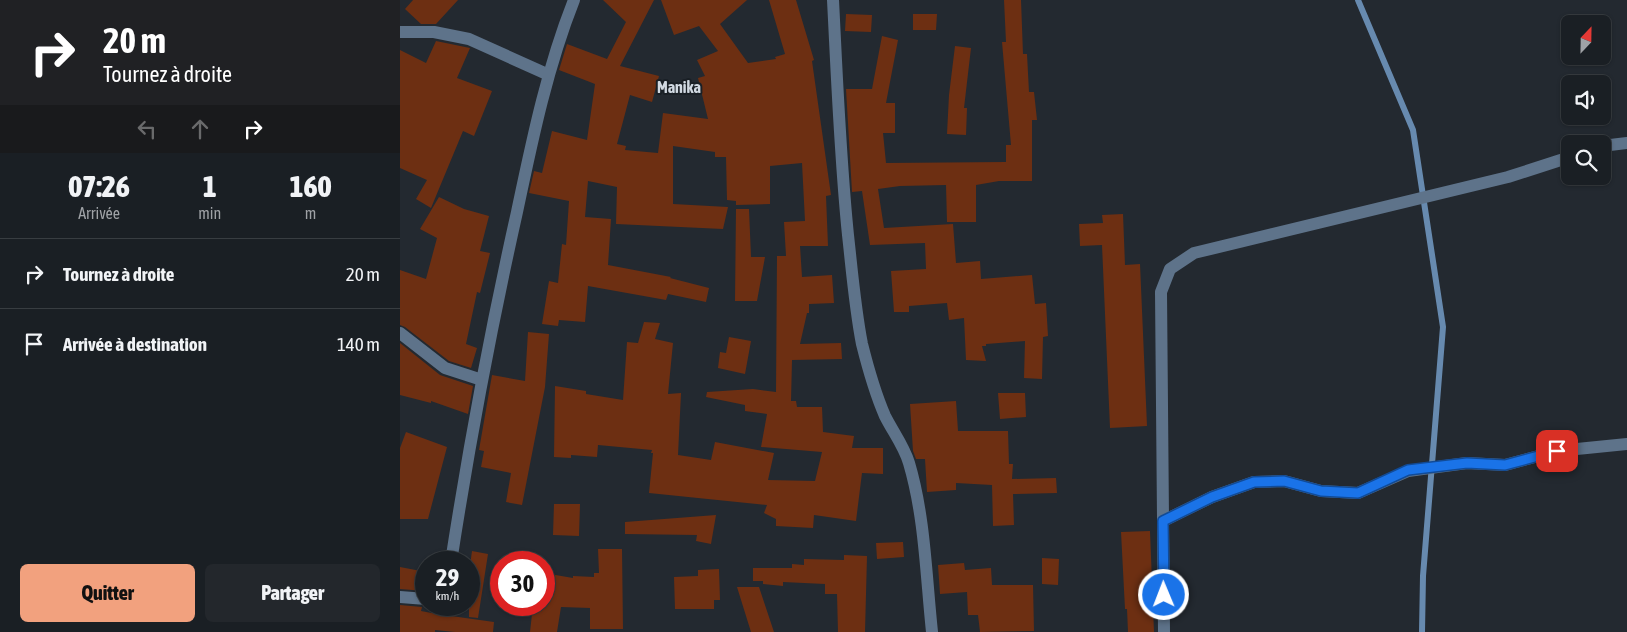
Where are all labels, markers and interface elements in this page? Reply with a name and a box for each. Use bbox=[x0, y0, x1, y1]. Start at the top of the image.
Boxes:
north arrow bbox=[1561, 15, 1611, 65]
map controls bbox=[1561, 15, 1611, 185]
icon: right bbox=[20, 20, 85, 85]
text: 20 m bbox=[103, 20, 166, 60]
text: Tournez à droite bbox=[103, 61, 232, 87]
button: sound bbox=[1561, 75, 1611, 125]
district label: Manika bbox=[657, 78, 701, 96]
icon: left bbox=[133, 115, 161, 143]
icon: ahead bbox=[186, 115, 214, 143]
icon: right bbox=[239, 115, 267, 143]
button: search bbox=[1561, 135, 1611, 185]
text: 07:26 bbox=[68, 169, 130, 203]
text: 1 bbox=[203, 169, 217, 203]
text: 160 bbox=[289, 169, 332, 203]
text: Arrivée bbox=[78, 204, 120, 222]
text: min bbox=[198, 204, 221, 222]
text: m bbox=[305, 204, 316, 222]
icon: right bbox=[20, 260, 48, 288]
text: Tournez à droite bbox=[63, 263, 174, 285]
text: 20 m bbox=[346, 263, 380, 285]
icon: arrive bbox=[20, 330, 48, 358]
text: Arrivée à destination bbox=[63, 333, 207, 355]
text: 140 m bbox=[337, 333, 380, 355]
pin bbox=[1536, 430, 1578, 472]
icon: arrive bbox=[1543, 437, 1571, 465]
speed limit sign: 30 bbox=[490, 551, 555, 616]
text: 29 bbox=[436, 563, 459, 591]
button: Quitter bbox=[20, 564, 195, 622]
button: Partager bbox=[205, 564, 380, 622]
position arrow bbox=[1137, 568, 1189, 620]
text: km/h bbox=[436, 589, 459, 603]

